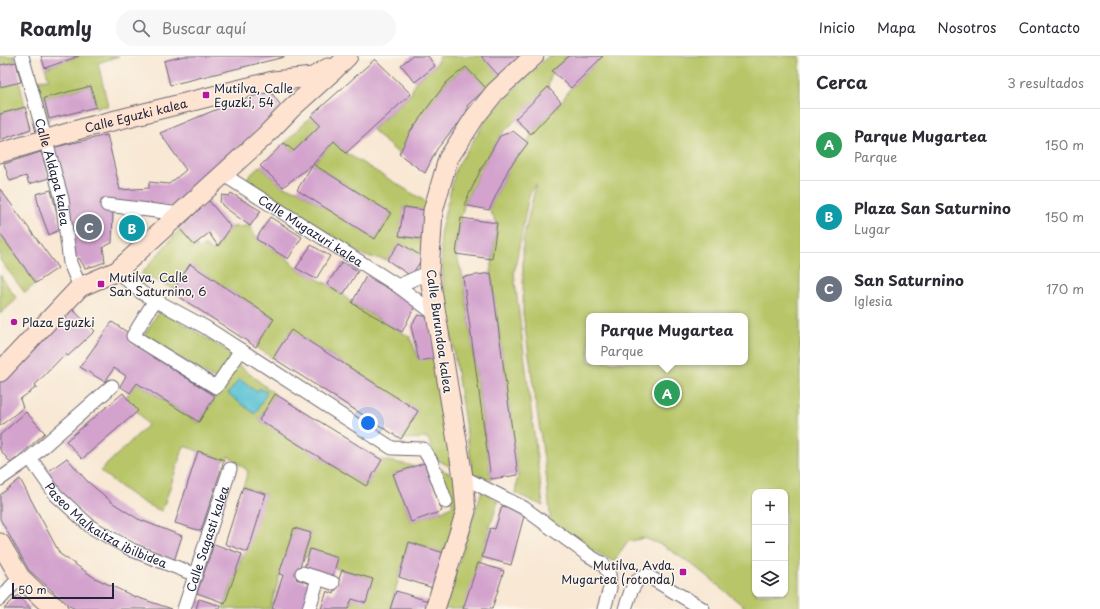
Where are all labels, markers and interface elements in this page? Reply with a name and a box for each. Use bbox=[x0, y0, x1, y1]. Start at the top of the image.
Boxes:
search box bbox=[116, 10, 396, 46]
text: Roamly bbox=[20, 14, 92, 42]
text: Buscar aquí bbox=[162, 16, 246, 39]
icon: search bbox=[130, 17, 152, 39]
text: Inicio bbox=[819, 17, 855, 38]
text: Mapa bbox=[877, 17, 915, 38]
text: Nosotros bbox=[937, 17, 997, 38]
text: Contacto bbox=[1019, 17, 1080, 38]
text: Cerca bbox=[816, 69, 867, 95]
text: 3 resultados bbox=[1007, 73, 1084, 92]
place label: Mutilva, Calle Eguzki, 54 bbox=[214, 79, 294, 111]
marker: Mutilva, Calle Eguzki, 54 bbox=[201, 90, 211, 100]
street label: Calle Eguzki kalea bbox=[83, 94, 189, 137]
street label: Calle Aldapa kalea bbox=[31, 116, 74, 227]
text: Parque Mugartea bbox=[854, 124, 987, 147]
text: A bbox=[824, 135, 834, 154]
text: 150 m bbox=[1045, 135, 1084, 154]
text: Parque bbox=[854, 147, 897, 166]
street label: Calle Mugazuri kalea bbox=[255, 190, 367, 271]
text: Plaza San Saturnino bbox=[854, 196, 1011, 219]
text: B bbox=[825, 207, 833, 226]
text: 150 m bbox=[1045, 207, 1084, 226]
pin: C bbox=[76, 212, 102, 242]
pin: B bbox=[119, 213, 145, 243]
text: Lugar bbox=[854, 219, 890, 238]
place label: Mutilva, Calle San Saturnino, 6 bbox=[109, 268, 206, 300]
street label: Calle Burundoa kalea bbox=[422, 268, 458, 394]
text: San Saturnino bbox=[854, 268, 964, 291]
marker: Mutilva, Calle San Saturnino, 6 bbox=[96, 279, 106, 289]
text: C bbox=[824, 279, 834, 298]
text: 170 m bbox=[1046, 279, 1084, 298]
text: Iglesia bbox=[854, 291, 892, 310]
place label: Plaza Eguzki bbox=[22, 313, 95, 331]
popup bbox=[586, 313, 748, 365]
marker: Plaza Eguzki bbox=[9, 317, 19, 327]
text: Parque Mugartea bbox=[600, 318, 734, 341]
text: Parque bbox=[600, 341, 644, 360]
pin: A bbox=[654, 378, 680, 408]
your location bbox=[358, 413, 378, 433]
street label: Paseo Malkaitza ibilbidea bbox=[41, 478, 170, 572]
street label: Calle Sagasti kalea bbox=[181, 483, 233, 594]
map controls bbox=[752, 489, 788, 597]
button: + bbox=[752, 489, 788, 525]
button: − bbox=[752, 525, 788, 561]
place label: Mutilva, Avda. Mugartea (rotonda) bbox=[561, 556, 675, 588]
button: layers bbox=[752, 561, 788, 597]
marker: Mutilva, Avda. Mugartea (rotonda) bbox=[678, 567, 688, 577]
scale bar bbox=[12, 581, 114, 600]
text: 50 m bbox=[18, 581, 47, 598]

